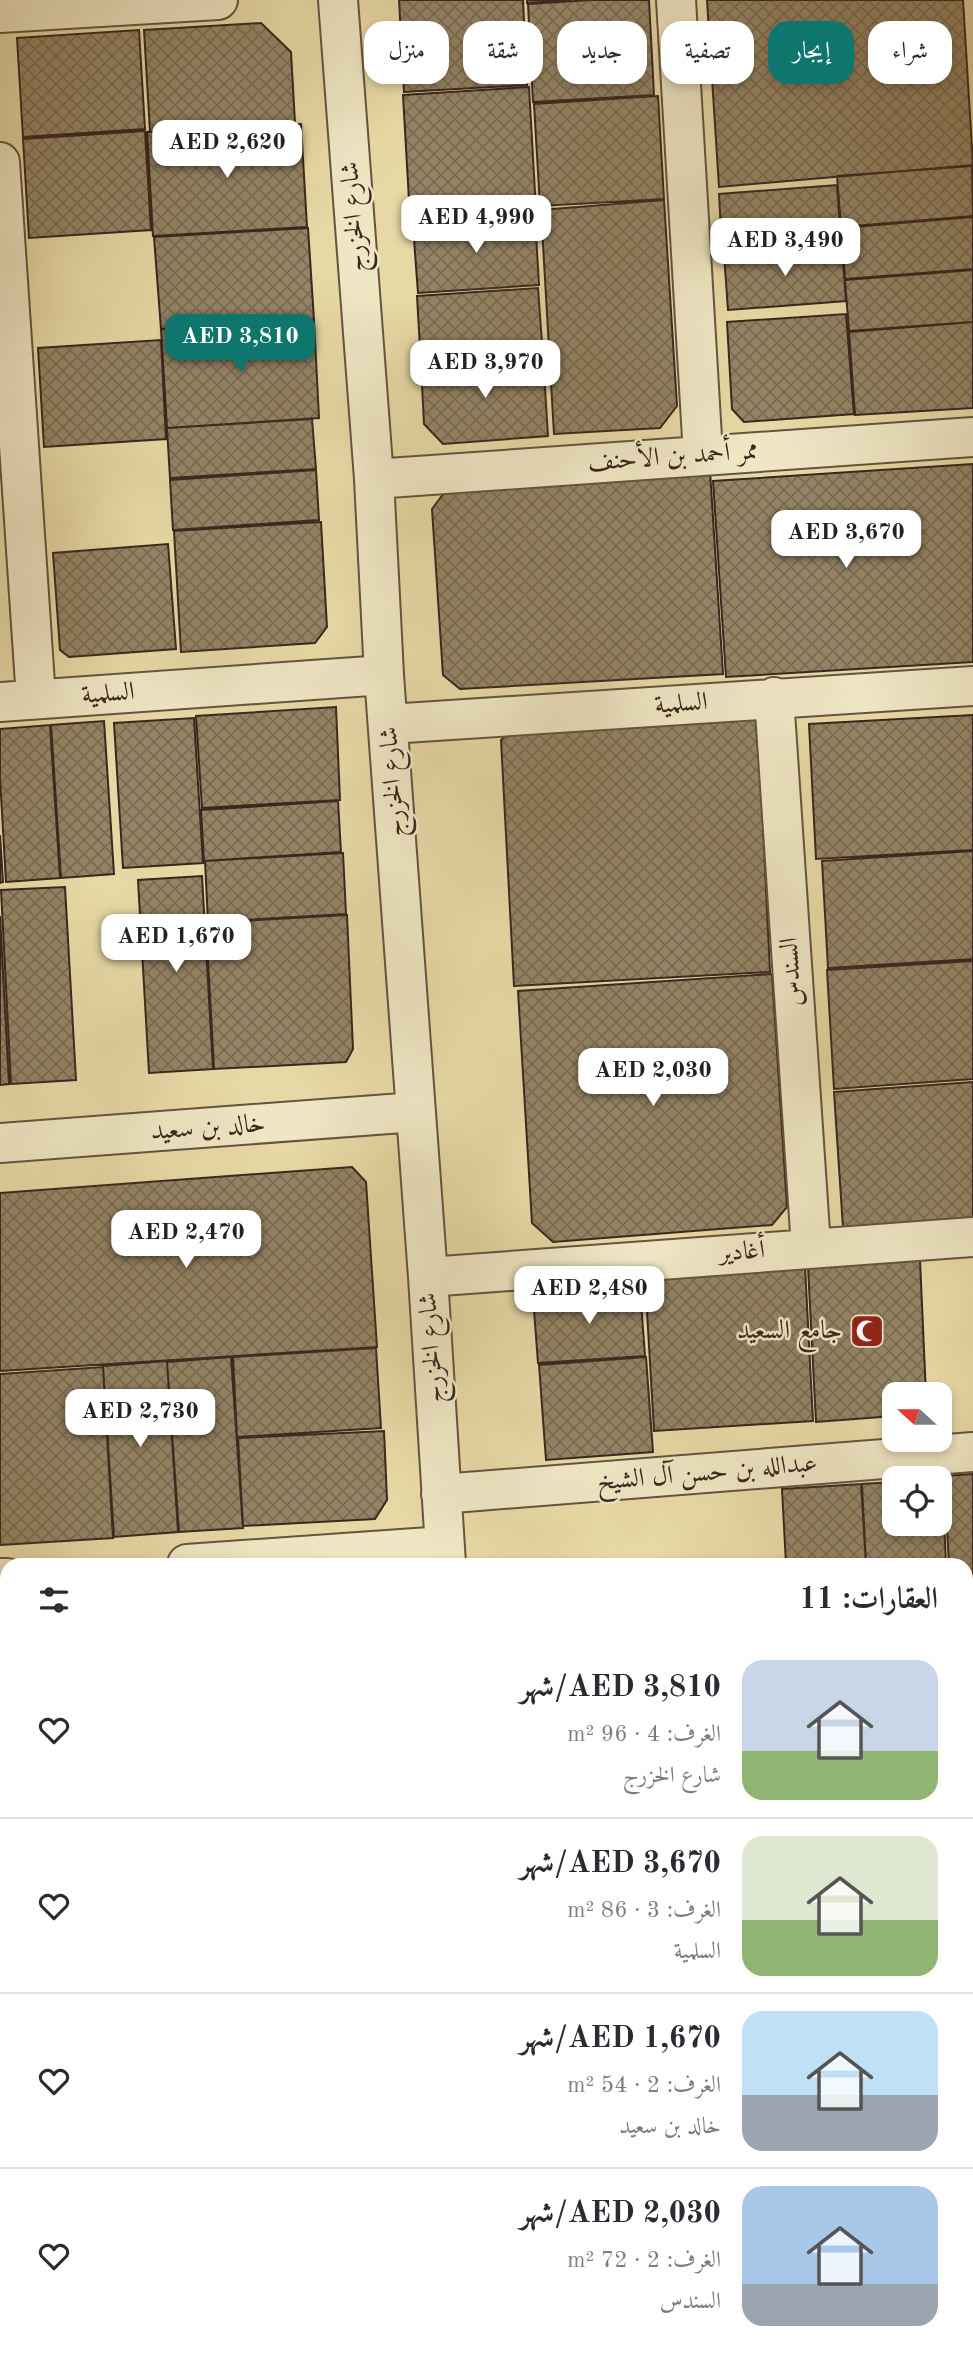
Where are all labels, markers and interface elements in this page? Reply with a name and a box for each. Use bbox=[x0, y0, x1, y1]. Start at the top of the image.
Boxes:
chip: منزل bbox=[364, 21, 449, 84]
chip: شقة bbox=[463, 21, 543, 84]
chip: جديد bbox=[557, 21, 647, 84]
chip: تصفية bbox=[661, 21, 754, 84]
chip: إيجار bbox=[768, 21, 854, 84]
chip: شراء bbox=[868, 21, 952, 84]
pin: AED 2,620 bbox=[147, 120, 307, 180]
text: AED 2,620 bbox=[168, 131, 286, 154]
street label: شارع الخزرج bbox=[337, 160, 380, 273]
pin: AED 4,990 bbox=[396, 196, 556, 255]
text: AED 4,990 bbox=[417, 206, 535, 229]
pin: AED 3,490 bbox=[705, 218, 865, 278]
text: AED 3,490 bbox=[726, 229, 844, 252]
pin: AED 3,810 bbox=[160, 314, 320, 374]
text: AED 3,810 bbox=[181, 325, 299, 348]
pin: AED 3,970 bbox=[405, 340, 565, 400]
text: AED 3,970 bbox=[426, 351, 544, 374]
street label: ممر أحمد بن الأحنف bbox=[586, 431, 759, 478]
pin: AED 3,670 bbox=[766, 510, 926, 570]
text: AED 3,670 bbox=[787, 521, 905, 544]
street label: السلمية bbox=[80, 679, 136, 709]
street label: السلمية bbox=[653, 689, 709, 719]
street label: شارع الخزرج bbox=[376, 725, 419, 838]
pin: AED 1,670 bbox=[96, 914, 256, 974]
text: AED 1,670 bbox=[117, 925, 235, 948]
street label: السندس bbox=[777, 937, 807, 1007]
pin: AED 2,030 bbox=[573, 1048, 733, 1108]
text: AED 2,030 bbox=[594, 1059, 712, 1082]
street label: خالد بن سعيد bbox=[150, 1111, 266, 1145]
pin: AED 2,470 bbox=[106, 1210, 266, 1270]
text: AED 2,470 bbox=[127, 1221, 245, 1244]
street label: أغادير bbox=[715, 1231, 766, 1267]
pin: AED 2,480 bbox=[509, 1266, 669, 1326]
text: AED 2,480 bbox=[530, 1277, 648, 1300]
street label: شارع الخزرج bbox=[415, 1291, 458, 1404]
mosque icon: جامع السعيد bbox=[848, 1312, 886, 1350]
place label: جامع السعيد bbox=[737, 1318, 842, 1353]
north arrow bbox=[882, 1382, 952, 1452]
map controls bbox=[882, 1382, 952, 1536]
pin: AED 2,730 bbox=[60, 1390, 220, 1449]
text: AED 2,730 bbox=[81, 1400, 199, 1423]
street label: عبدالله بن حسن آل الشيخ bbox=[595, 1446, 819, 1505]
button: locate bbox=[882, 1466, 952, 1536]
icon: filters bbox=[35, 1581, 73, 1619]
text: العقارات: 11 bbox=[799, 1585, 938, 1615]
text: AED 3,810/شهر bbox=[520, 1673, 721, 1703]
icon: home bbox=[798, 1688, 882, 1772]
icon: heart bbox=[35, 1711, 73, 1749]
text: الغرف: 4 · 96 m² bbox=[567, 1723, 721, 1746]
text: شارع الخزرج bbox=[623, 1764, 721, 1787]
text: AED 3,670/شهر bbox=[520, 1849, 721, 1879]
icon: home bbox=[798, 1864, 882, 1948]
icon: heart bbox=[35, 1887, 73, 1925]
text: الغرف: 3 · 86 m² bbox=[567, 1899, 721, 1922]
text: السلمية bbox=[674, 1940, 721, 1963]
text: AED 1,670/شهر bbox=[520, 2024, 721, 2054]
icon: home bbox=[798, 2039, 882, 2123]
icon: heart bbox=[35, 2062, 73, 2100]
text: الغرف: 2 · 54 m² bbox=[567, 2074, 721, 2097]
text: خالد بن سعيد bbox=[619, 2115, 721, 2138]
text: AED 2,030/شهر bbox=[520, 2199, 721, 2229]
icon: home bbox=[798, 2214, 882, 2298]
icon: heart bbox=[35, 2237, 73, 2275]
text: الغرف: 2 · 72 m² bbox=[567, 2249, 721, 2272]
text: السندس bbox=[660, 2290, 721, 2313]

